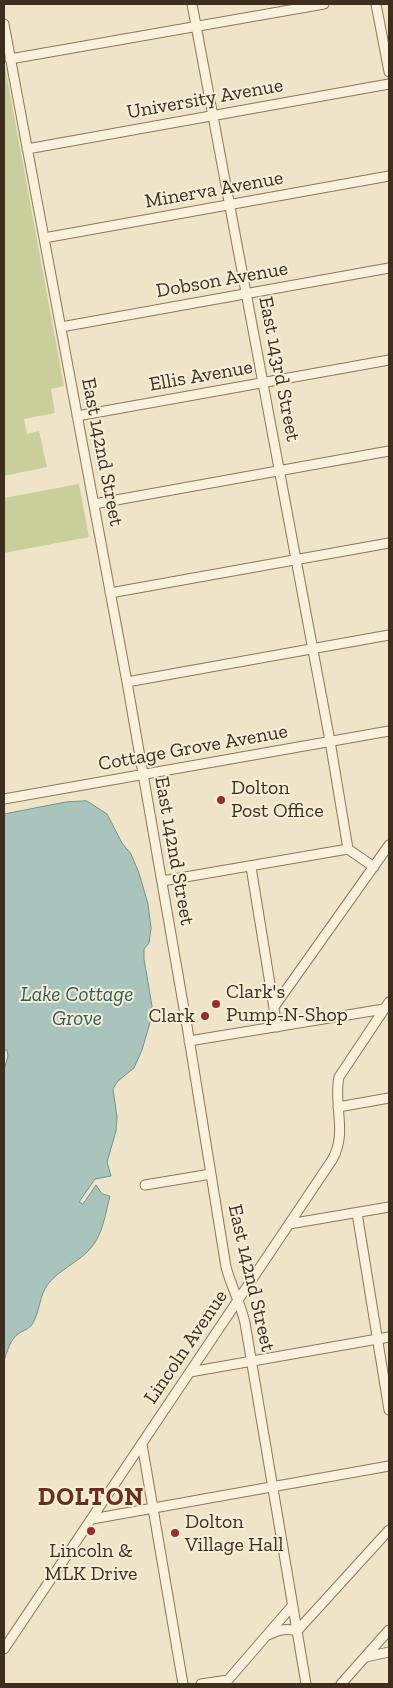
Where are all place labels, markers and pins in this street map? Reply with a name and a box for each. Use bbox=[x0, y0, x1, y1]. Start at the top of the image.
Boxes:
place label: Dolton Post Office bbox=[231, 776, 324, 823]
marker: Dolton Post Office bbox=[215, 794, 227, 806]
place label: Clark's Pump-N-Shop bbox=[226, 980, 348, 1027]
marker: Clark's Pump-N-Shop bbox=[210, 998, 222, 1010]
place label: Clark bbox=[148, 1004, 195, 1028]
marker: Clark bbox=[199, 1010, 211, 1022]
place label: Dolton Village Hall bbox=[185, 1510, 284, 1557]
marker: Lincoln & MLK Drive bbox=[85, 1525, 97, 1537]
marker: Dolton Village Hall bbox=[169, 1527, 181, 1539]
place label: Lincoln & MLK Drive bbox=[45, 1539, 137, 1586]

